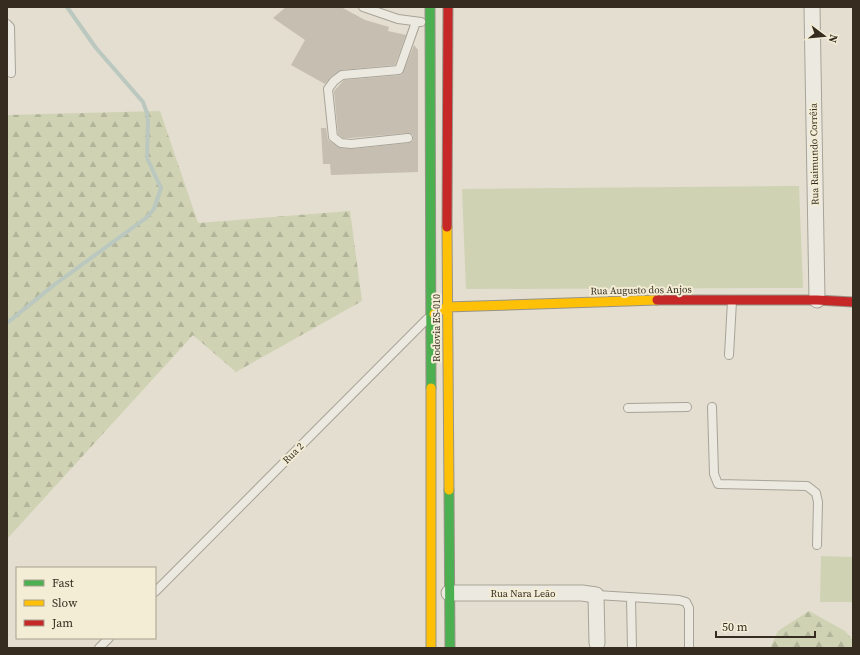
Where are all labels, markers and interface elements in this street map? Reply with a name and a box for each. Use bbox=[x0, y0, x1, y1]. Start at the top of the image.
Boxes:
north arrow bbox=[804, 16, 844, 56]
text: N bbox=[825, 33, 841, 45]
street label: Rua Raimundo Corrêia bbox=[807, 102, 821, 205]
street label: Rua Augusto dos Anjos bbox=[590, 283, 692, 297]
street label: Rodovia ES-010 bbox=[430, 294, 443, 362]
street label: Rua 2 bbox=[280, 440, 306, 466]
legend bbox=[16, 567, 156, 639]
text: Fast bbox=[52, 575, 74, 591]
street label: Rua Nara Leão bbox=[491, 587, 556, 600]
text: Slow bbox=[52, 595, 78, 611]
scale bar bbox=[716, 613, 815, 639]
text: Jam bbox=[51, 615, 73, 631]
text: 50 m bbox=[722, 619, 748, 635]

